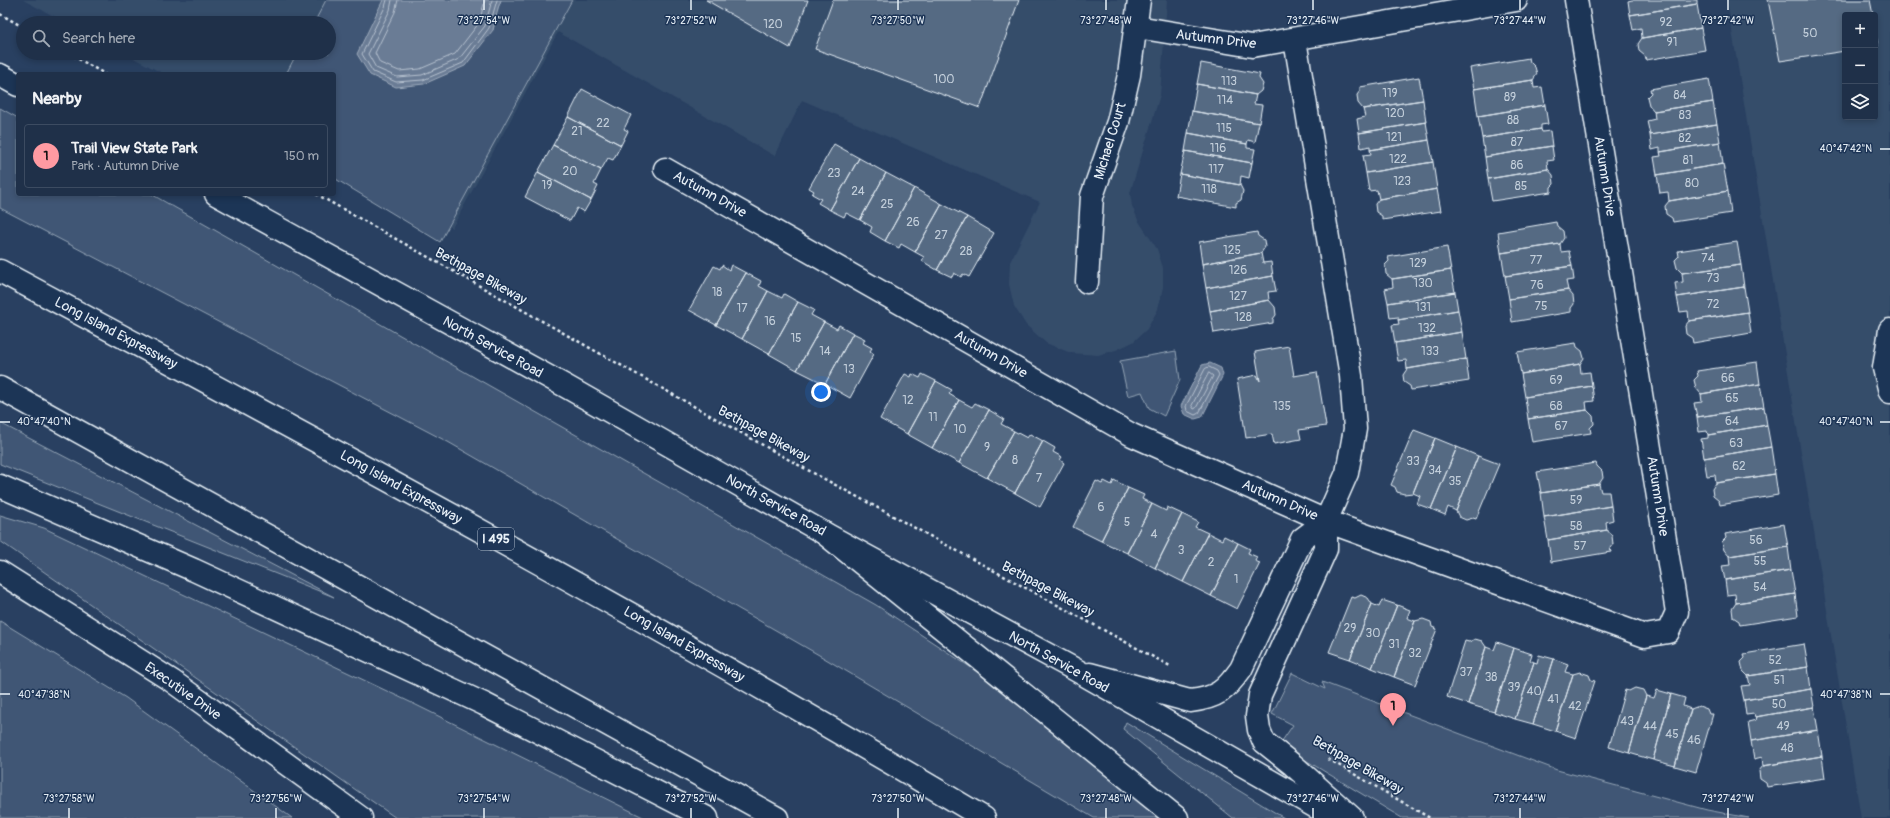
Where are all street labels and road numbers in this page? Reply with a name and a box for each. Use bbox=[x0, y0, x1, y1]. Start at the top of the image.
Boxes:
street label: Autumn Drive bbox=[1175, 26, 1257, 52]
street label: Michael Court bbox=[1090, 100, 1130, 182]
street label: Autumn Drive bbox=[1590, 135, 1620, 217]
street label: Autumn Drive bbox=[670, 167, 750, 221]
street label: Bethpage Bikeway bbox=[432, 244, 530, 308]
street label: Long Island Expressway bbox=[52, 293, 180, 373]
street label: North Service Road bbox=[440, 312, 546, 382]
street label: Autumn Drive bbox=[952, 326, 1030, 382]
street label: Bethpage Bikeway bbox=[715, 402, 813, 466]
street label: Long Island Expressway bbox=[337, 446, 465, 528]
street label: Autumn Drive bbox=[1643, 455, 1673, 537]
street label: North Service Road bbox=[723, 470, 829, 540]
street label: Autumn Drive bbox=[1239, 476, 1321, 524]
road number: I 495 bbox=[478, 528, 514, 550]
street label: Bethpage Bikeway bbox=[999, 557, 1097, 621]
street label: Long Island Expressway bbox=[620, 602, 748, 686]
street label: North Service Road bbox=[1006, 627, 1112, 697]
street label: Executive Drive bbox=[142, 658, 225, 724]
street label: Bethpage Bikeway bbox=[1309, 732, 1407, 798]

